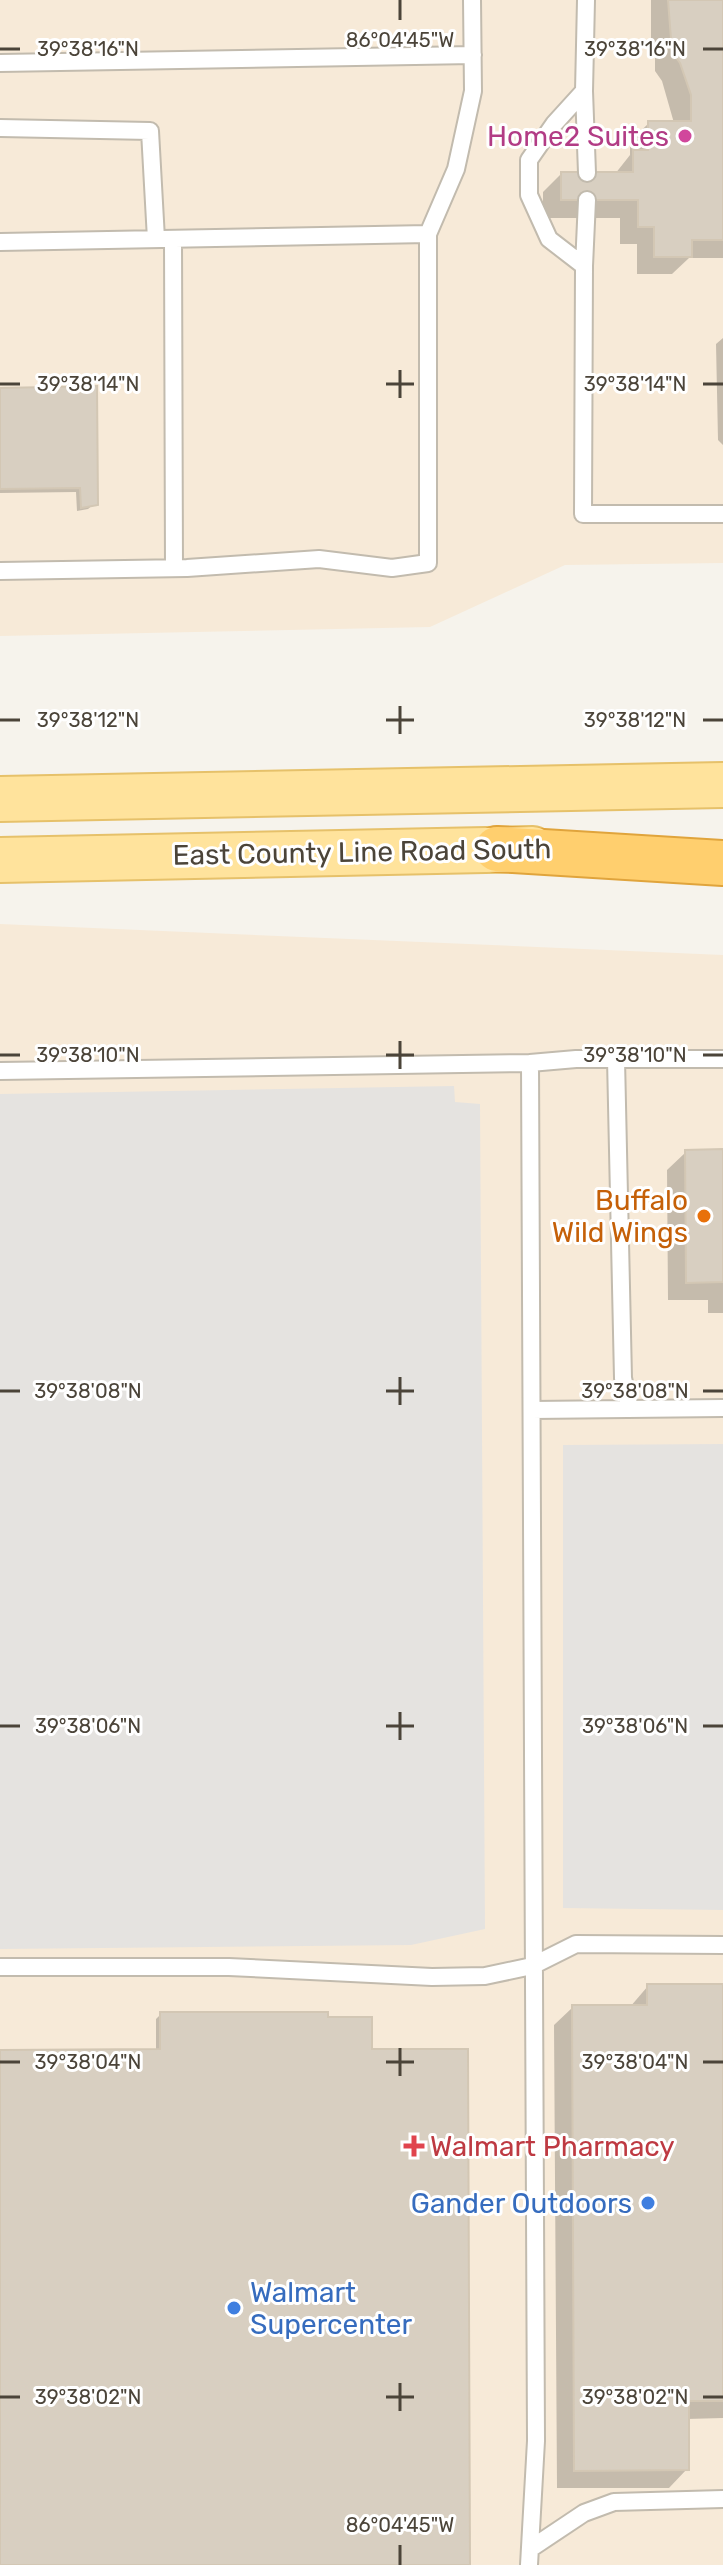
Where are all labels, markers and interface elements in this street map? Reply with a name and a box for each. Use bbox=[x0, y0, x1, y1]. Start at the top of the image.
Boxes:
text: 86°04'45"W bbox=[346, 28, 454, 52]
text: 39°38'16"N bbox=[37, 37, 139, 61]
text: 39°38'16"N bbox=[584, 37, 686, 61]
place label: Home2 Suites bbox=[487, 120, 669, 153]
marker: Home2 Suites bbox=[676, 127, 694, 145]
text: 39°38'14"N bbox=[37, 372, 139, 396]
text: 39°38'14"N bbox=[584, 372, 686, 396]
text: 39°38'12"N bbox=[37, 708, 139, 732]
text: 39°38'12"N bbox=[584, 708, 686, 732]
street label: East County Line Road South bbox=[172, 832, 552, 872]
text: 39°38'10"N bbox=[36, 1043, 140, 1067]
text: 39°38'10"N bbox=[583, 1043, 687, 1067]
place label: Buffalo Wild Wings bbox=[552, 1184, 688, 1249]
marker: Buffalo Wild Wings bbox=[695, 1207, 713, 1225]
text: 39°38'08"N bbox=[34, 1379, 142, 1403]
text: 39°38'08"N bbox=[581, 1379, 689, 1403]
text: 39°38'06"N bbox=[35, 1714, 141, 1738]
text: 39°38'06"N bbox=[582, 1714, 688, 1738]
text: 39°38'04"N bbox=[35, 2050, 141, 2074]
text: 39°38'04"N bbox=[582, 2050, 688, 2074]
place label: Walmart Pharmacy bbox=[430, 2130, 675, 2163]
marker: Walmart Pharmacy bbox=[405, 2137, 423, 2155]
place label: Gander Outdoors bbox=[411, 2187, 632, 2220]
marker: Gander Outdoors bbox=[639, 2194, 657, 2212]
place label: Walmart Supercenter bbox=[250, 2276, 413, 2341]
marker: Walmart Supercenter bbox=[225, 2299, 243, 2317]
text: 39°38'02"N bbox=[35, 2385, 141, 2409]
text: 39°38'02"N bbox=[582, 2385, 688, 2409]
text: 86°04'45"W bbox=[346, 2513, 454, 2537]

